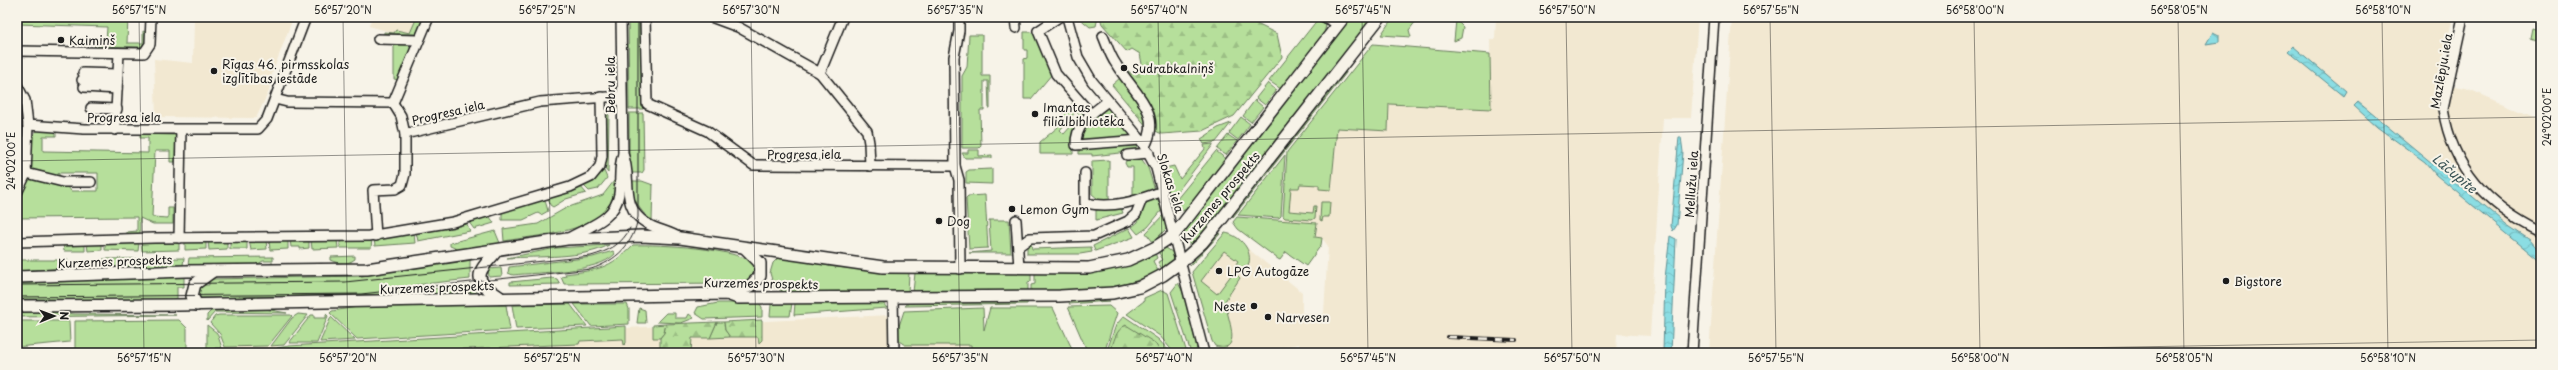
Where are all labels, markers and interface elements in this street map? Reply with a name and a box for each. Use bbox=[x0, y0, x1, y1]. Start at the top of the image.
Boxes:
text: 56°57'15"N bbox=[112, 2, 166, 17]
text: 56°57'20"N bbox=[314, 2, 372, 17]
text: 56°57'25"N bbox=[519, 2, 576, 17]
text: 56°57'30"N bbox=[722, 2, 780, 17]
text: 56°57'35"N bbox=[927, 2, 983, 17]
text: 56°57'40"N bbox=[1130, 2, 1188, 17]
text: 56°57'45"N bbox=[1335, 2, 1391, 17]
text: 56°57'50"N bbox=[1538, 2, 1596, 17]
text: 56°57'55"N bbox=[1743, 2, 1799, 17]
text: 56°58'00"N bbox=[1946, 2, 2004, 17]
text: 56°58'05"N bbox=[2150, 2, 2208, 17]
text: 56°58'10"N bbox=[2355, 2, 2411, 17]
place label: Kaimiņš bbox=[69, 31, 116, 49]
street label: Mazlēpju iela bbox=[2425, 31, 2457, 110]
marker: Kaimiņš bbox=[56, 35, 66, 45]
place label: Rīgas 46. pirmsskolas izglītības iestāde bbox=[222, 55, 350, 87]
street label: Bebru iela bbox=[601, 56, 619, 114]
place label: Sudrabkalniņš bbox=[1132, 59, 1214, 77]
marker: Sudrabkalniņš bbox=[1119, 63, 1129, 73]
marker: Rīgas 46. pirmsskolas izglītības iestāde bbox=[209, 66, 219, 76]
text: 24°02'00"E bbox=[2539, 88, 2554, 146]
street label: Progresa iela bbox=[410, 95, 487, 129]
place label: Imantas filiālbibliotēka bbox=[1043, 98, 1125, 130]
street label: Progresa iela bbox=[87, 108, 162, 126]
marker: Imantas filiālbibliotēka bbox=[1030, 109, 1040, 119]
text: 24°02'00"E bbox=[3, 132, 18, 190]
street label: Progresa iela bbox=[767, 145, 842, 163]
street label: Kurzemes prospekts bbox=[1176, 147, 1264, 247]
street label: Mellužu iela bbox=[1680, 149, 1702, 218]
water label: Lāčupīte bbox=[2429, 149, 2482, 198]
street label: Slokas iela bbox=[1153, 151, 1189, 215]
place label: Lemon Gym bbox=[1020, 200, 1089, 218]
marker: Lemon Gym bbox=[1007, 204, 1017, 214]
place label: Dog bbox=[947, 212, 970, 230]
marker: Dog bbox=[934, 216, 944, 226]
street label: Kurzemes prospekts bbox=[57, 250, 173, 272]
place label: LPG Autogāze bbox=[1227, 262, 1309, 280]
marker: LPG Autogāze bbox=[1214, 266, 1224, 276]
place label: Bigstore bbox=[2234, 272, 2282, 290]
street label: Kurzemes prospekts bbox=[703, 273, 819, 293]
street label: Kurzemes prospekts bbox=[379, 276, 495, 298]
marker: Bigstore bbox=[2221, 276, 2231, 286]
north arrow bbox=[34, 296, 74, 336]
place label: Neste bbox=[1214, 297, 1246, 315]
marker: Neste bbox=[1249, 301, 1259, 311]
place label: Narvesen bbox=[1276, 308, 1329, 326]
text: N bbox=[56, 311, 73, 321]
marker: Narvesen bbox=[1263, 312, 1273, 322]
text: 56°57'15"N bbox=[117, 350, 171, 365]
text: 56°57'20"N bbox=[319, 350, 377, 365]
text: 56°57'25"N bbox=[524, 350, 581, 365]
text: 56°57'30"N bbox=[727, 350, 785, 365]
text: 56°57'35"N bbox=[932, 350, 988, 365]
text: 56°57'40"N bbox=[1135, 350, 1193, 365]
text: 56°57'45"N bbox=[1340, 350, 1396, 365]
text: 56°57'50"N bbox=[1543, 350, 1601, 365]
text: 56°57'55"N bbox=[1748, 350, 1804, 365]
text: 56°58'00"N bbox=[1951, 350, 2009, 365]
text: 56°58'05"N bbox=[2155, 350, 2213, 365]
text: 56°58'10"N bbox=[2360, 350, 2416, 365]

